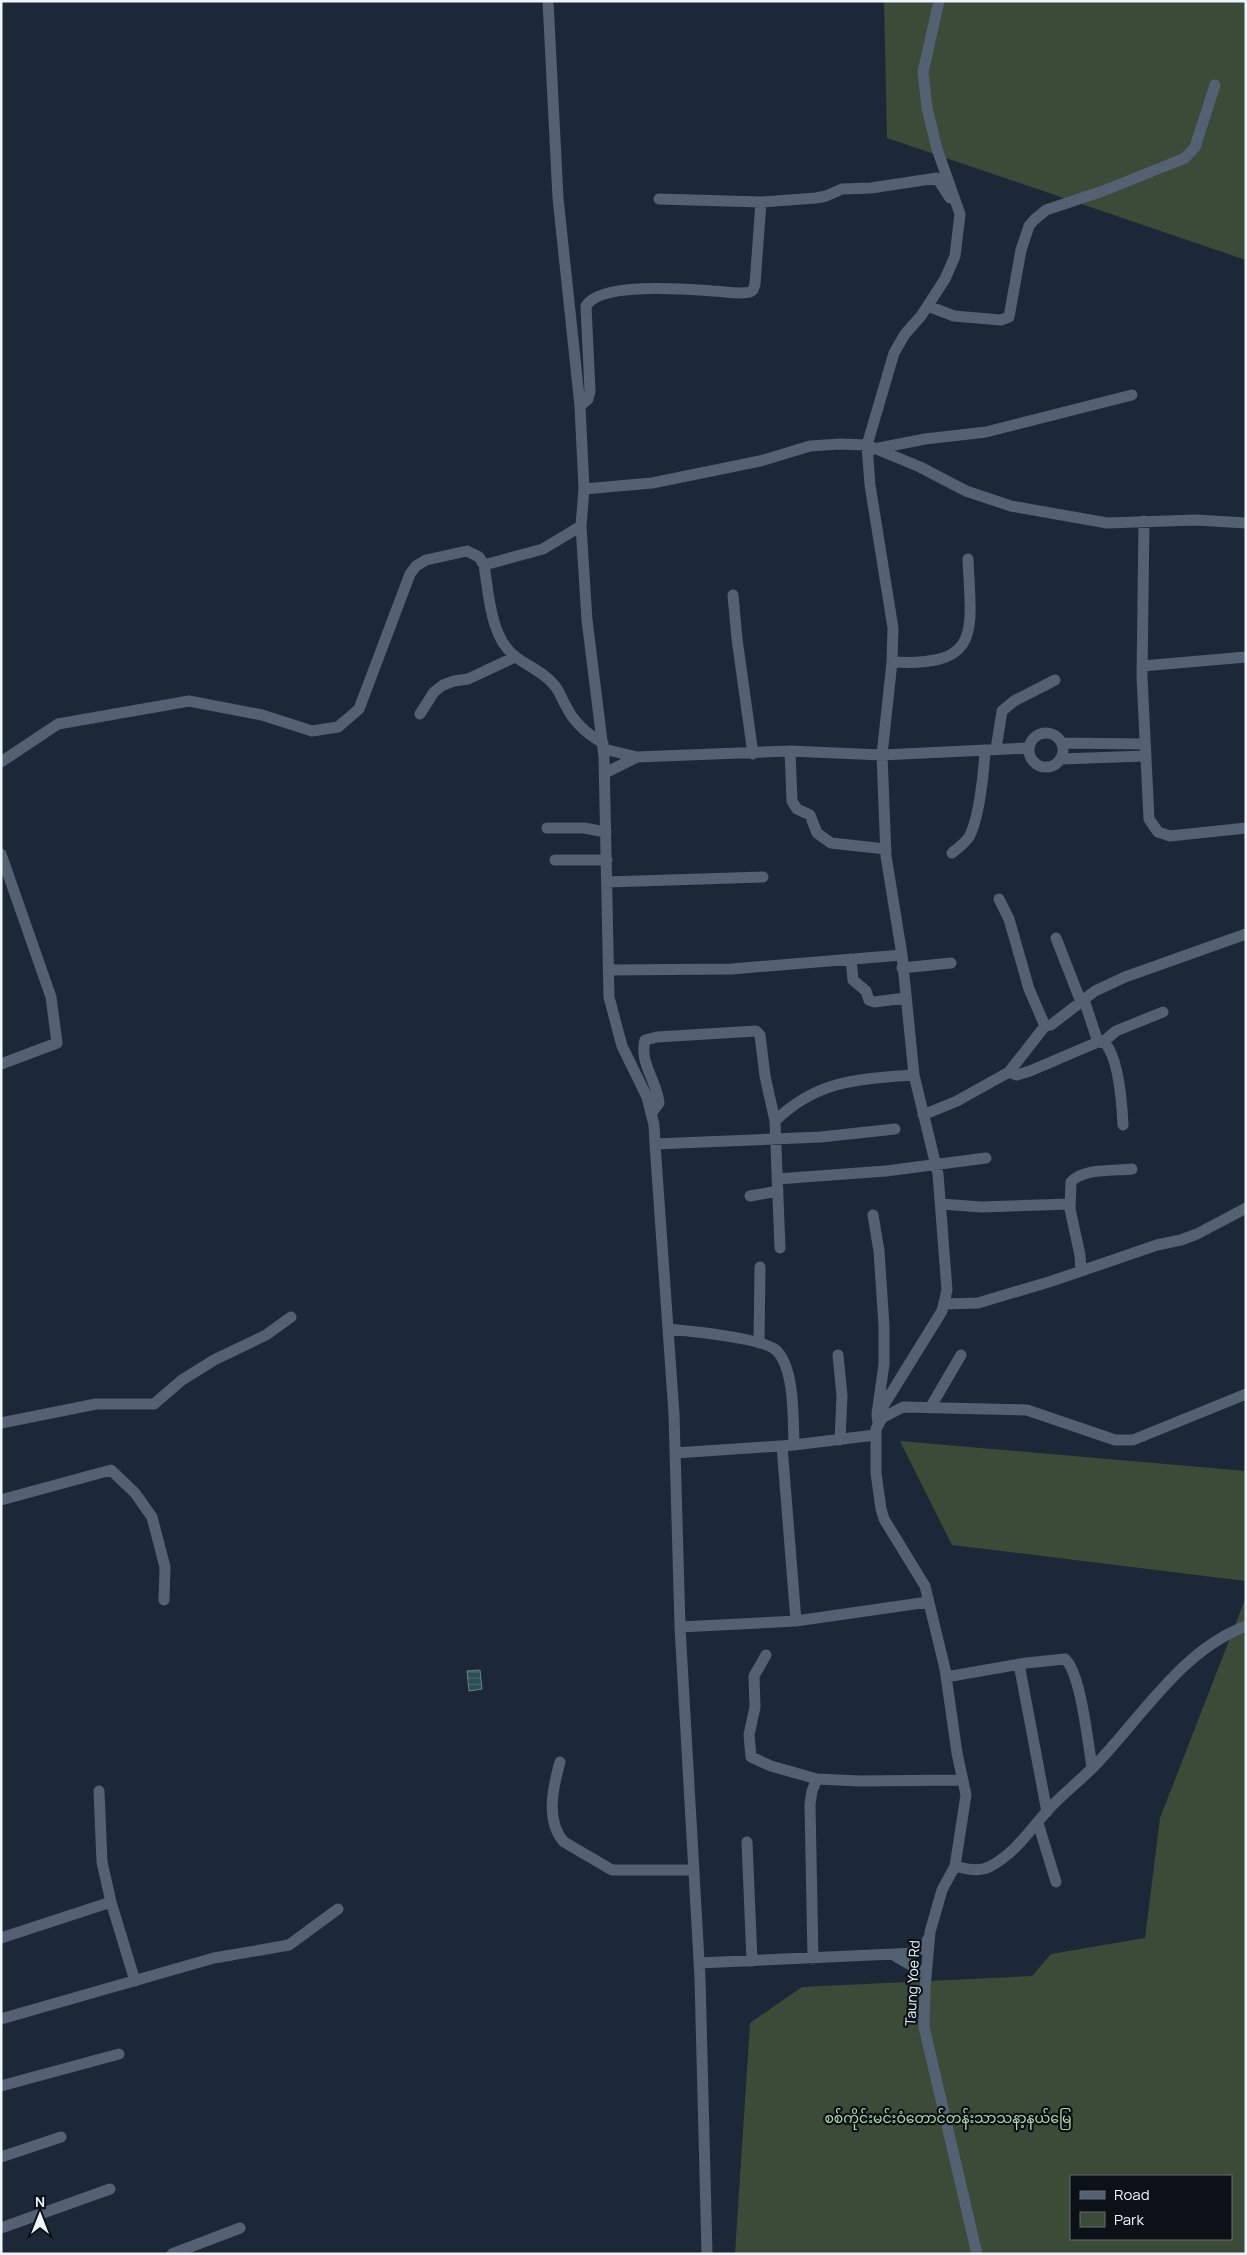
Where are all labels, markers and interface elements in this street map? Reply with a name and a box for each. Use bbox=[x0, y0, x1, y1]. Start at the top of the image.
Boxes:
street label: Taung Yoe Rd bbox=[900, 1940, 924, 2026]
park label: စစ်ကိုင်းမင်းဝံတောင်တန်းသာသနာ့နယ်မြေ bbox=[824, 2108, 1072, 2130]
legend bbox=[1070, 2175, 1232, 2240]
text: Road bbox=[1114, 2184, 1150, 2205]
north arrow bbox=[15, 2190, 65, 2240]
text: N bbox=[35, 2192, 45, 2211]
text: Park bbox=[1114, 2209, 1144, 2230]

